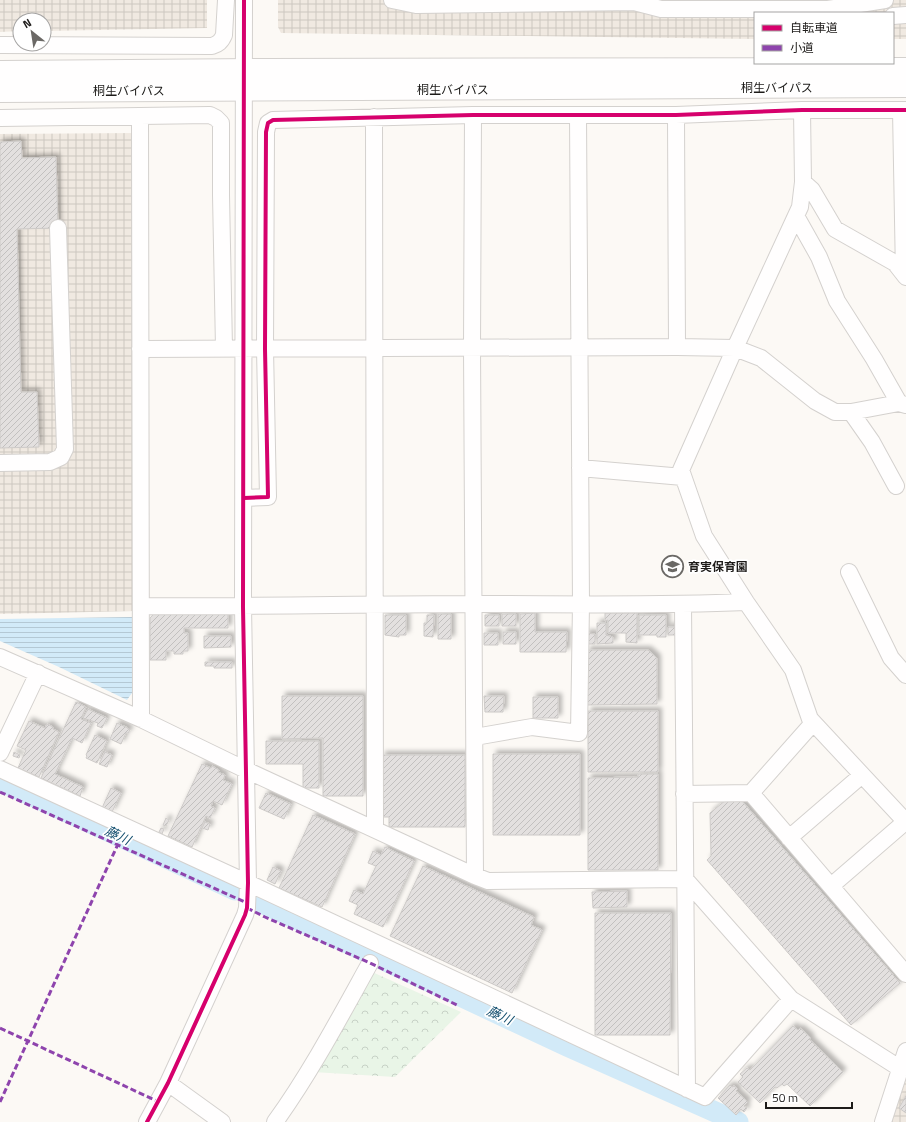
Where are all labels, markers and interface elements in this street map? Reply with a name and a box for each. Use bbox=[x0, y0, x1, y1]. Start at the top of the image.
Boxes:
north arrow bbox=[12, 12, 52, 52]
legend bbox=[754, 12, 894, 64]
text: N bbox=[20, 15, 34, 32]
text: 自転車道 bbox=[790, 18, 838, 37]
text: 小道 bbox=[790, 38, 814, 57]
street label: 桐生バイパス bbox=[741, 78, 813, 97]
street label: 桐生バイパス bbox=[417, 80, 489, 99]
street label: 桐生バイパス bbox=[93, 81, 165, 100]
school or university icon: 育実保育園 bbox=[660, 553, 686, 579]
place label: 育実保育園 bbox=[688, 557, 748, 576]
water label: 藤川 bbox=[102, 820, 136, 850]
water label: 藤川 bbox=[484, 1000, 518, 1030]
scale bar bbox=[766, 1084, 852, 1110]
text: 50 m bbox=[772, 1088, 798, 1107]

